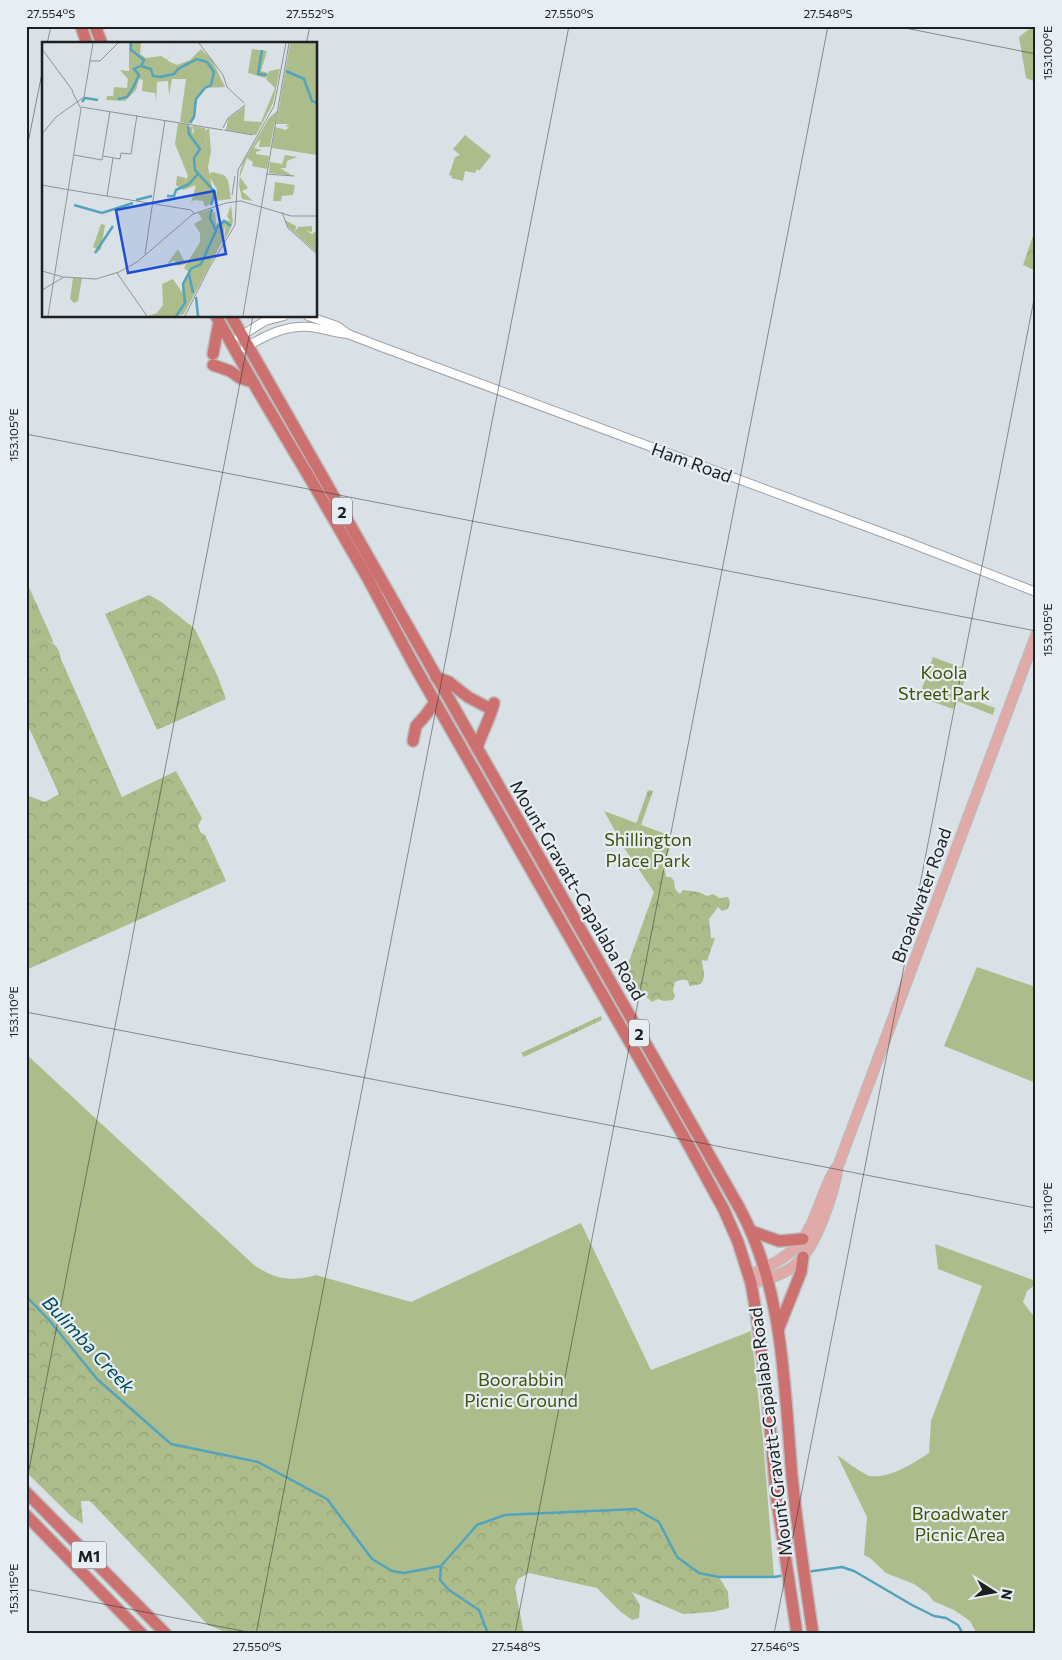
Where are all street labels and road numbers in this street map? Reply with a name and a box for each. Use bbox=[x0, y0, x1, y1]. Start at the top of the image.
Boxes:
street label: Ham Road bbox=[649, 437, 735, 487]
road number: 2 bbox=[332, 498, 352, 524]
street label: Mount Gravatt-Capalaba Road bbox=[506, 776, 650, 1004]
street label: Broadwater Road bbox=[886, 824, 956, 966]
road number: 2 bbox=[629, 1020, 649, 1046]
street label: Mount Gravatt-Capalaba Road bbox=[744, 1306, 796, 1558]
road number: M1 bbox=[72, 1542, 106, 1568]

